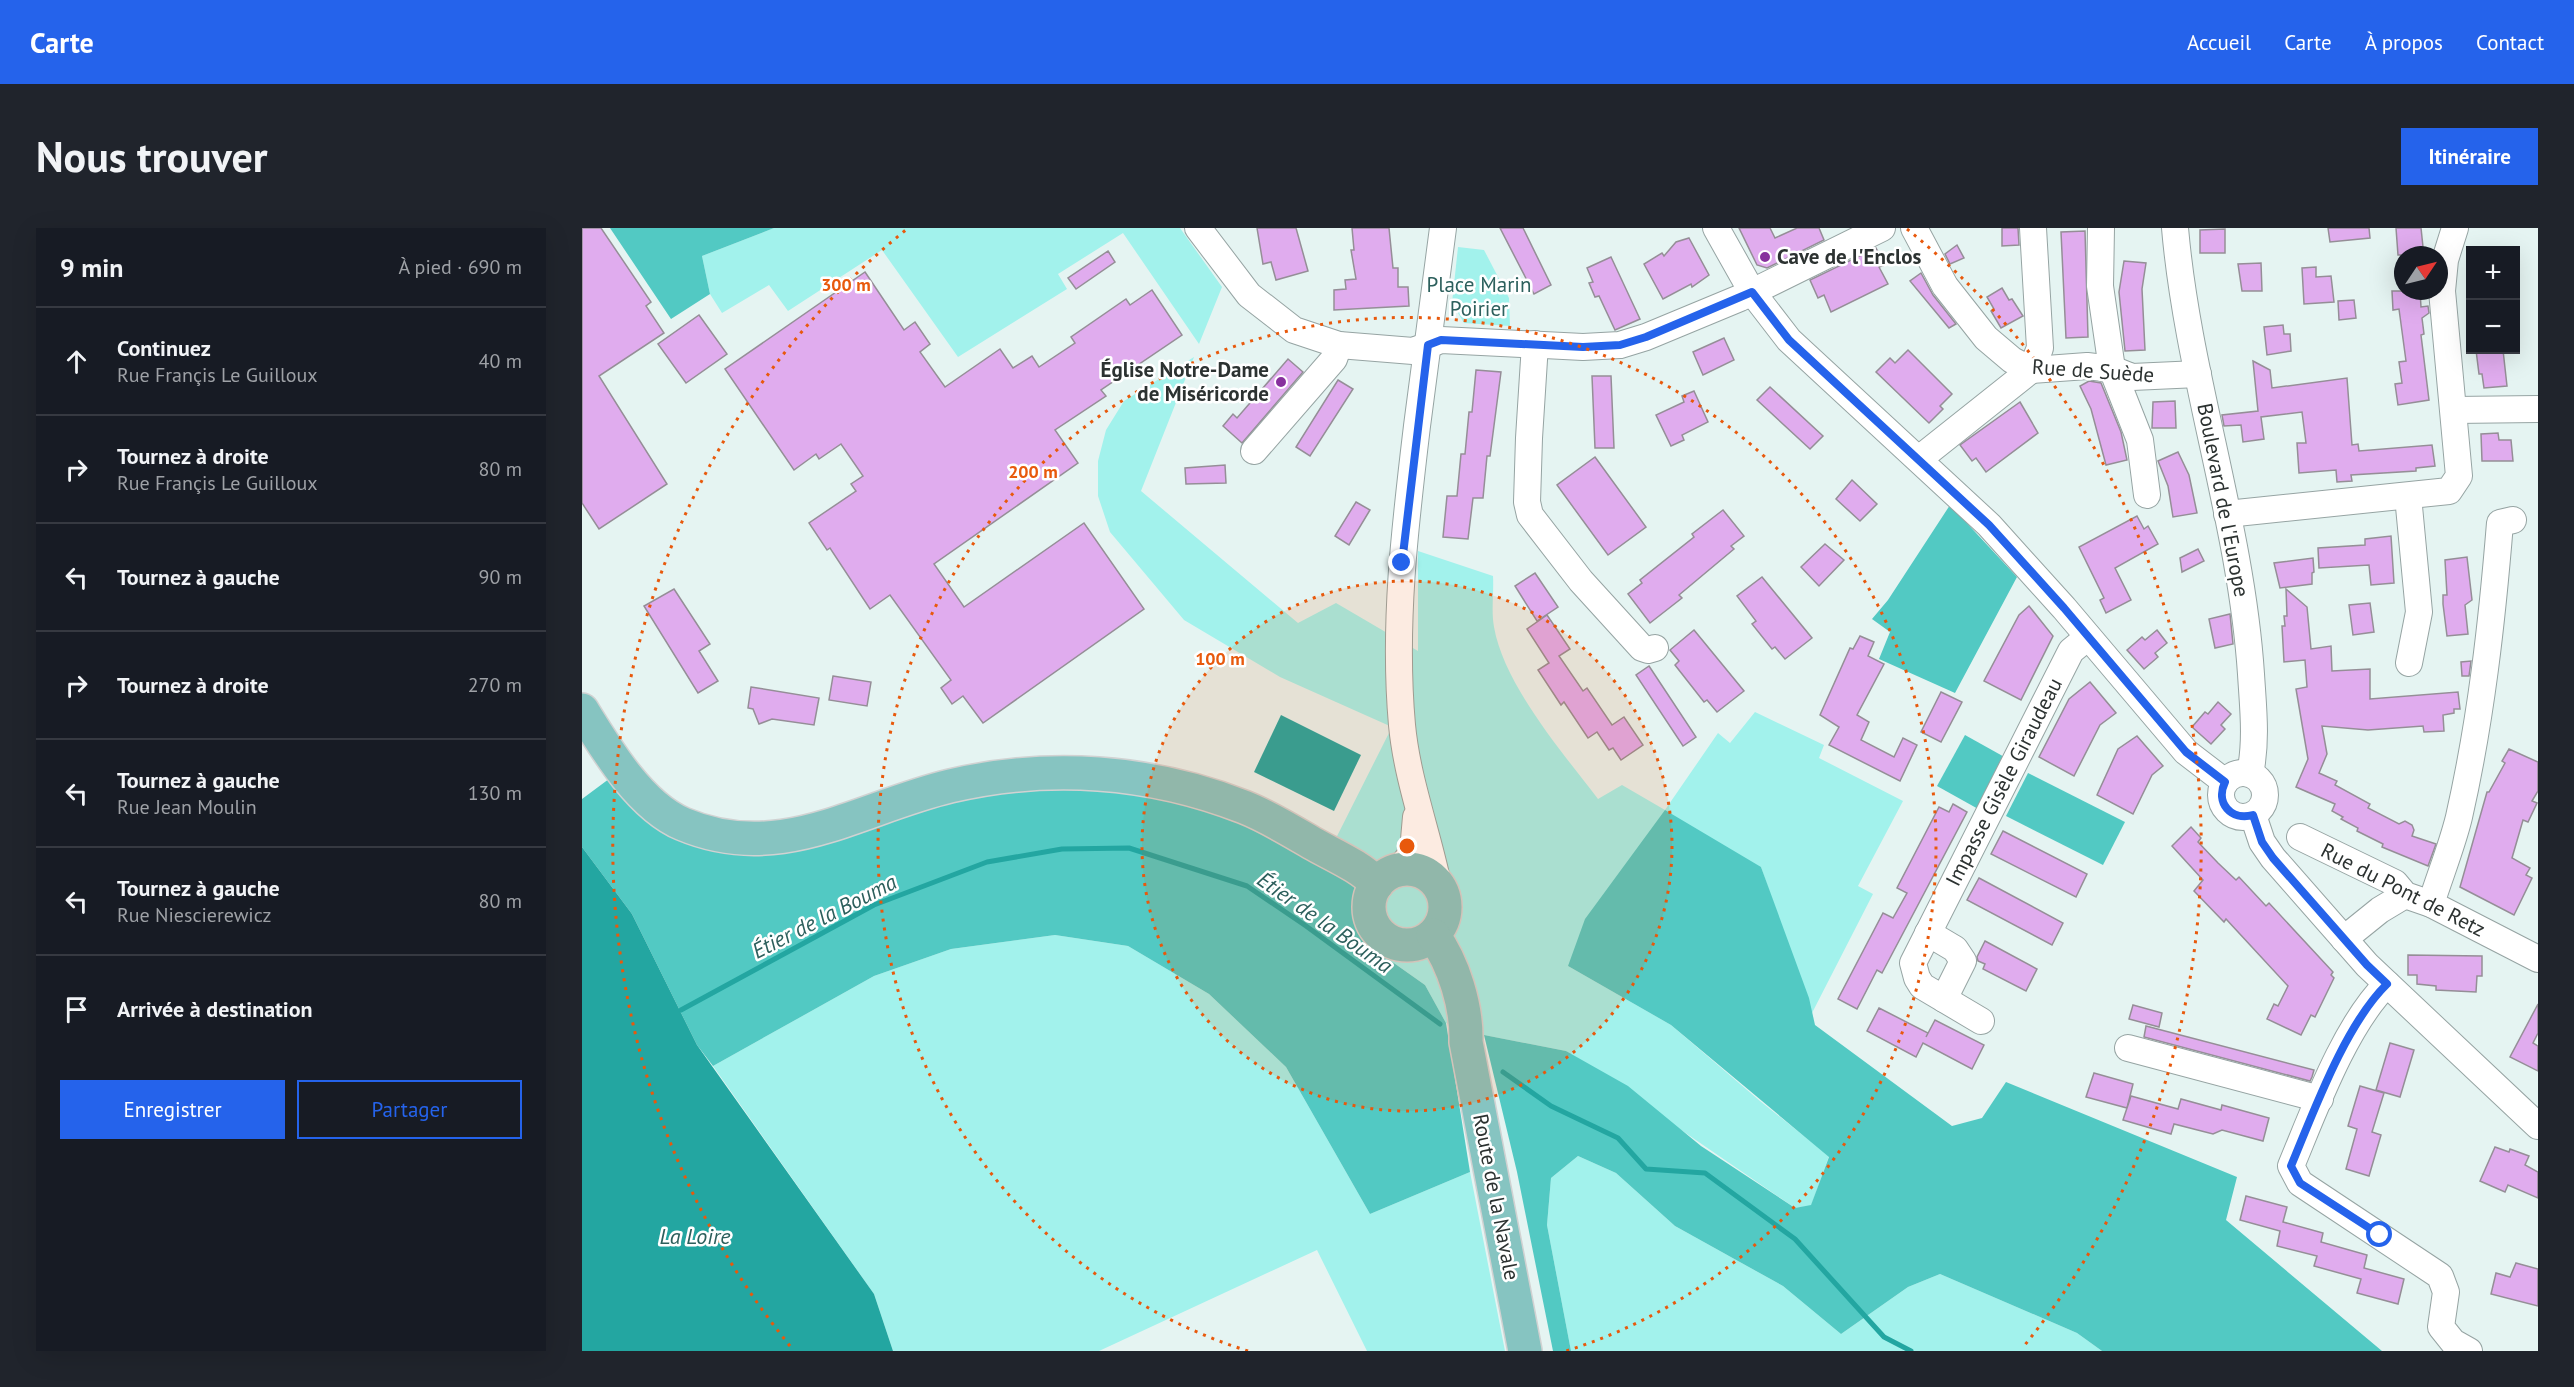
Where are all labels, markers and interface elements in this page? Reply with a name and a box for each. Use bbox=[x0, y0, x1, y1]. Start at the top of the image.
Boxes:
text: Carte bbox=[30, 24, 94, 61]
text: Accueil bbox=[2187, 29, 2251, 56]
text: Carte bbox=[2284, 29, 2332, 56]
text: À propos bbox=[2365, 29, 2443, 56]
text: Contact bbox=[2476, 29, 2544, 56]
button: Itinéraire bbox=[2401, 128, 2538, 185]
text: Nous trouver bbox=[36, 129, 267, 184]
place label: Cave de l'Enclos bbox=[1777, 243, 1922, 270]
north arrow bbox=[2394, 246, 2448, 300]
map controls bbox=[2466, 246, 2520, 354]
button: + bbox=[2466, 246, 2520, 300]
marker: Cave de l'Enclos bbox=[1758, 250, 1772, 264]
text: 9 min bbox=[60, 251, 123, 284]
text: À pied · 690 m bbox=[398, 254, 522, 280]
park label: Place Marin Poirier bbox=[1427, 271, 1531, 322]
text: 300 m bbox=[821, 273, 871, 296]
button: − bbox=[2466, 300, 2520, 354]
text: Continuez bbox=[117, 334, 211, 362]
icon: ahead bbox=[60, 345, 93, 378]
text: 40 m bbox=[479, 348, 522, 374]
street label: Rue de Suède bbox=[2031, 353, 2155, 388]
place label: Église Notre-Dame de Miséricorde bbox=[1101, 356, 1269, 407]
text: Rue Françis Le Guilloux bbox=[117, 362, 318, 388]
marker: Église Notre-Dame de Miséricorde bbox=[1274, 375, 1288, 389]
street label: Boulevard de l'Europe bbox=[2191, 401, 2256, 599]
text: Tournez à droite bbox=[117, 442, 269, 470]
icon: right bbox=[60, 453, 93, 486]
text: 80 m bbox=[479, 456, 522, 482]
text: 200 m bbox=[1008, 460, 1058, 483]
text: Rue Françis Le Guilloux bbox=[117, 470, 318, 496]
route end bbox=[1388, 549, 1414, 575]
icon: left bbox=[60, 561, 93, 594]
text: Tournez à gauche bbox=[117, 563, 280, 591]
text: 90 m bbox=[479, 564, 522, 590]
text: 100 m bbox=[1195, 647, 1245, 670]
icon: right bbox=[60, 669, 93, 702]
text: Tournez à droite bbox=[117, 671, 269, 699]
text: 270 m bbox=[468, 672, 522, 698]
street label: Impasse Gisèle Giraudeau bbox=[1939, 673, 2068, 891]
text: Tournez à gauche bbox=[117, 766, 280, 794]
icon: left bbox=[60, 777, 93, 810]
text: 130 m bbox=[468, 780, 522, 806]
text: Rue Jean Moulin bbox=[117, 794, 257, 820]
centre of rings bbox=[1397, 836, 1417, 856]
street label: Rue du Pont de Retz bbox=[2317, 836, 2490, 943]
water label: Étier de la Bouma bbox=[1252, 865, 1398, 979]
water label: Étier de la Bouma bbox=[747, 867, 901, 965]
text: Tournez à gauche bbox=[117, 874, 280, 902]
icon: left bbox=[60, 885, 93, 918]
text: 80 m bbox=[479, 888, 522, 914]
text: Rue Niescierewicz bbox=[117, 902, 271, 928]
icon: arrive bbox=[60, 993, 93, 1026]
text: Arrivée à destination bbox=[117, 995, 313, 1023]
button: Enregistrer bbox=[60, 1080, 285, 1139]
button: Partager bbox=[297, 1080, 522, 1139]
street label: Route de la Navale bbox=[1467, 1111, 1526, 1282]
route start bbox=[2366, 1221, 2392, 1247]
water label: La Loire bbox=[660, 1222, 731, 1250]

